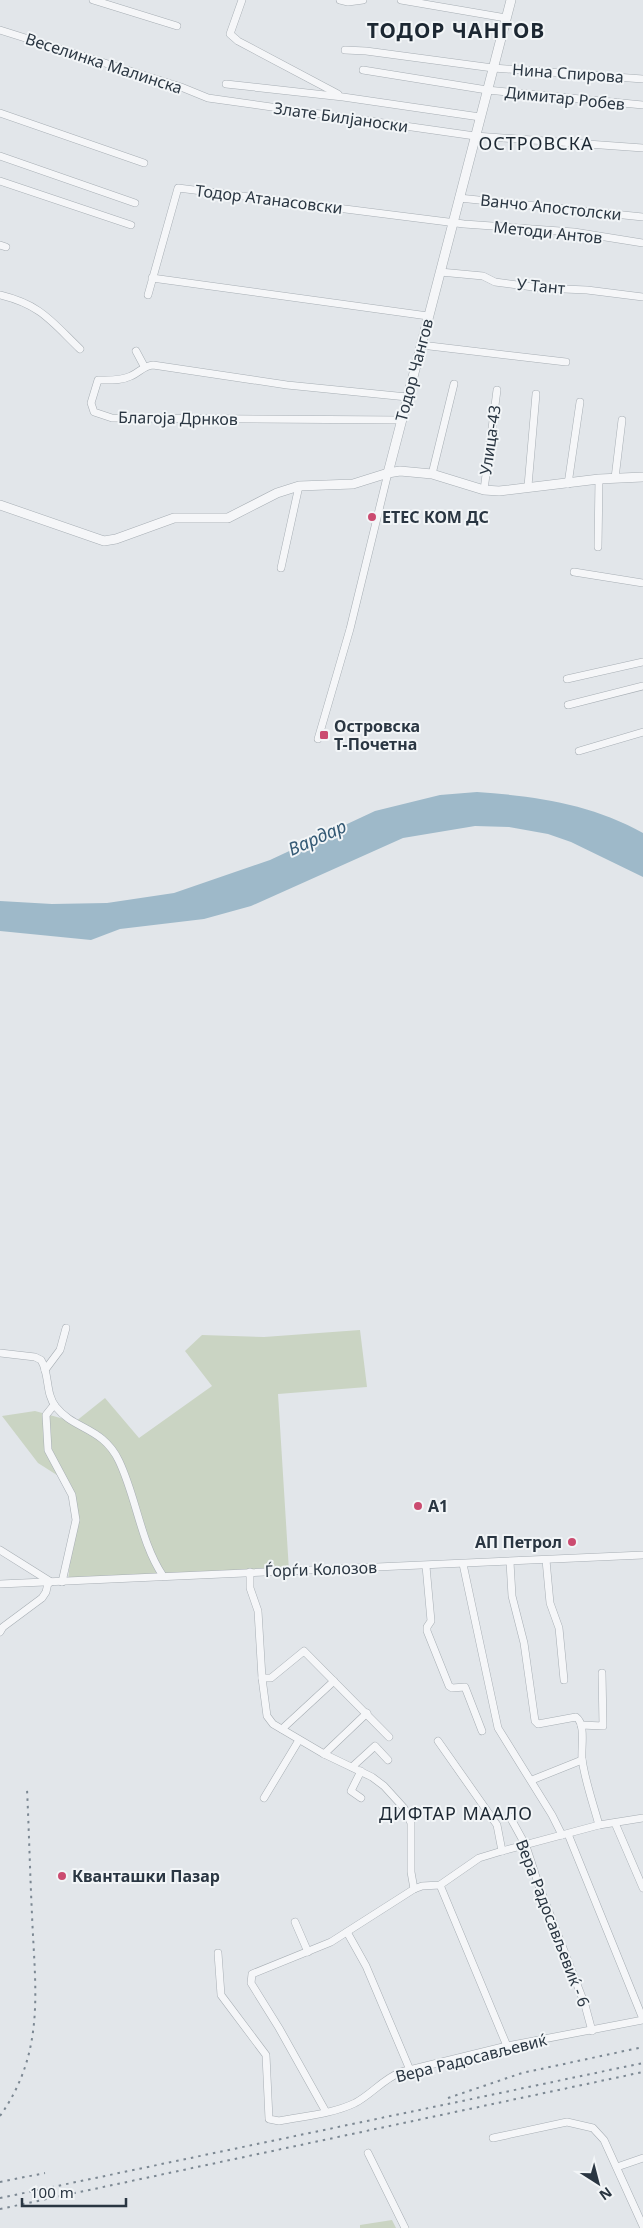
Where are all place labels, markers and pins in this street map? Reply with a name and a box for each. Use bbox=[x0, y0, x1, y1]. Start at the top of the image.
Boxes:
place label: ЕТЕС КОМ ДС bbox=[382, 506, 489, 528]
marker: ЕТЕС КОМ ДС bbox=[366, 511, 378, 523]
place label: Островска Т-Почетна bbox=[334, 715, 420, 755]
marker: Островска Т-Почетна bbox=[318, 729, 330, 741]
place label: А1 bbox=[428, 1495, 448, 1517]
marker: А1 bbox=[412, 1500, 424, 1512]
place label: АП Петрол bbox=[475, 1531, 562, 1553]
marker: АП Петрол bbox=[566, 1536, 578, 1548]
place label: Кванташки Пазар bbox=[72, 1865, 220, 1887]
marker: Кванташки Пазар bbox=[56, 1870, 68, 1882]

